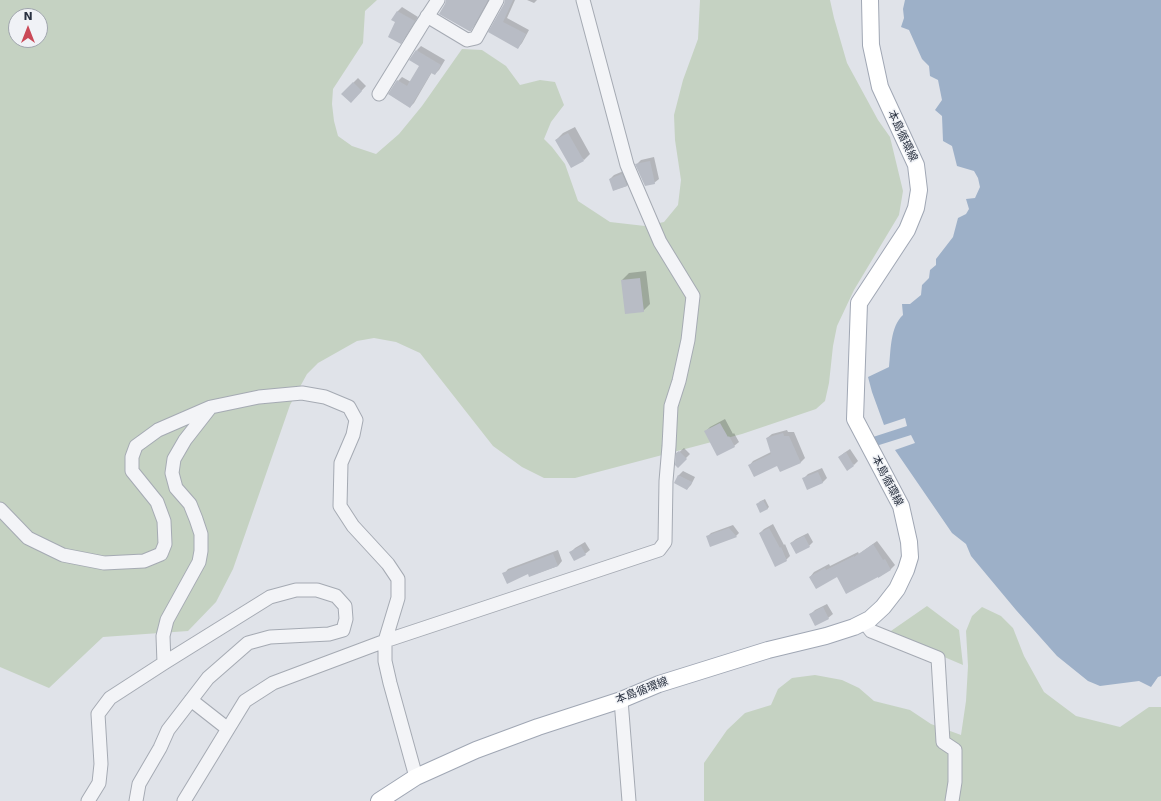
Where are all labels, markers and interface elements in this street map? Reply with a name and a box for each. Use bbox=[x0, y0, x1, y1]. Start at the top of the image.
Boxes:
north arrow bbox=[8, 8, 48, 48]
text: N bbox=[23, 10, 33, 23]
street label: 本島循環線 bbox=[884, 108, 920, 164]
street label: 本島循環線 bbox=[869, 454, 905, 508]
street label: 本島循環線 bbox=[614, 675, 670, 707]

